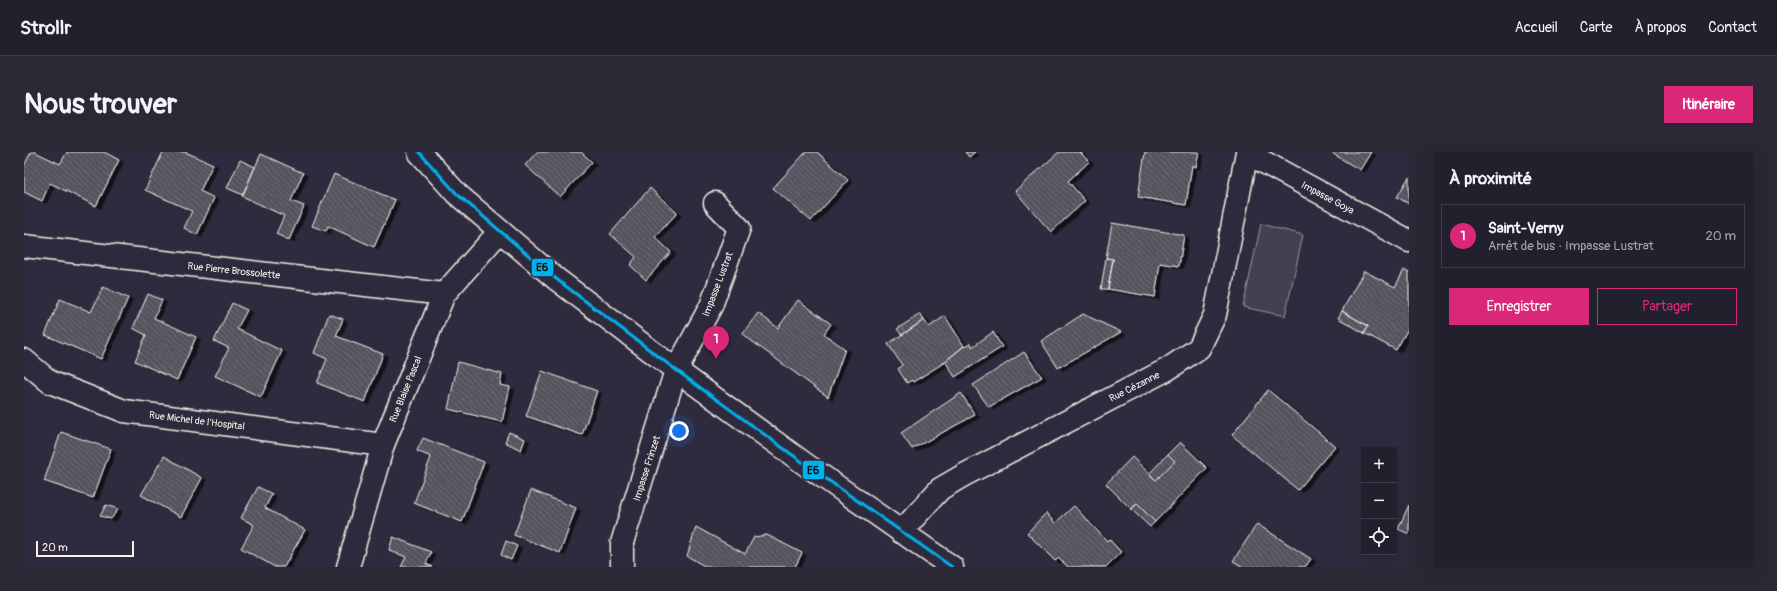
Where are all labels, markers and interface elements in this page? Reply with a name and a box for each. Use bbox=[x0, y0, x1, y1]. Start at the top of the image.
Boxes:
text: Strollr bbox=[20, 16, 71, 40]
text: Accueil bbox=[1515, 19, 1558, 36]
text: Carte bbox=[1580, 19, 1612, 36]
text: À propos bbox=[1634, 19, 1686, 36]
text: Contact bbox=[1708, 19, 1757, 36]
button: Itinéraire bbox=[1664, 86, 1753, 123]
text: Nous trouver bbox=[24, 87, 177, 122]
text: À proximité bbox=[1449, 168, 1532, 189]
street label: Impasse Goya bbox=[1299, 179, 1356, 217]
text: Saint-Verny bbox=[1488, 219, 1563, 238]
text: 1 bbox=[1460, 228, 1466, 244]
text: 20 m bbox=[1705, 228, 1736, 244]
text: Arrêt de bus · Impasse Lustrat bbox=[1488, 238, 1654, 254]
street label: Impasse Lustrat bbox=[700, 249, 736, 318]
line badge: E6 bbox=[531, 258, 554, 277]
street label: Rue Pierre Brossolette bbox=[187, 260, 281, 282]
text: E6 bbox=[536, 261, 549, 274]
button: Enregistrer bbox=[1449, 288, 1589, 325]
button: Partager bbox=[1597, 288, 1737, 325]
pin: 1 bbox=[703, 326, 729, 359]
street label: Rue Blaise Pascal bbox=[387, 355, 425, 424]
street label: Rue Cézanne bbox=[1107, 369, 1162, 405]
street label: Rue Michel de l'Hospital bbox=[148, 409, 245, 433]
your location bbox=[669, 421, 689, 441]
street label: Impasse Frinzet bbox=[631, 433, 663, 503]
map controls bbox=[1361, 447, 1397, 555]
button: + bbox=[1361, 447, 1397, 483]
line badge: E6 bbox=[802, 460, 825, 480]
text: E6 bbox=[807, 464, 820, 477]
button: − bbox=[1361, 483, 1397, 519]
button: locate bbox=[1361, 519, 1397, 555]
scale bar bbox=[36, 539, 134, 558]
text: 20 m bbox=[42, 541, 68, 554]

